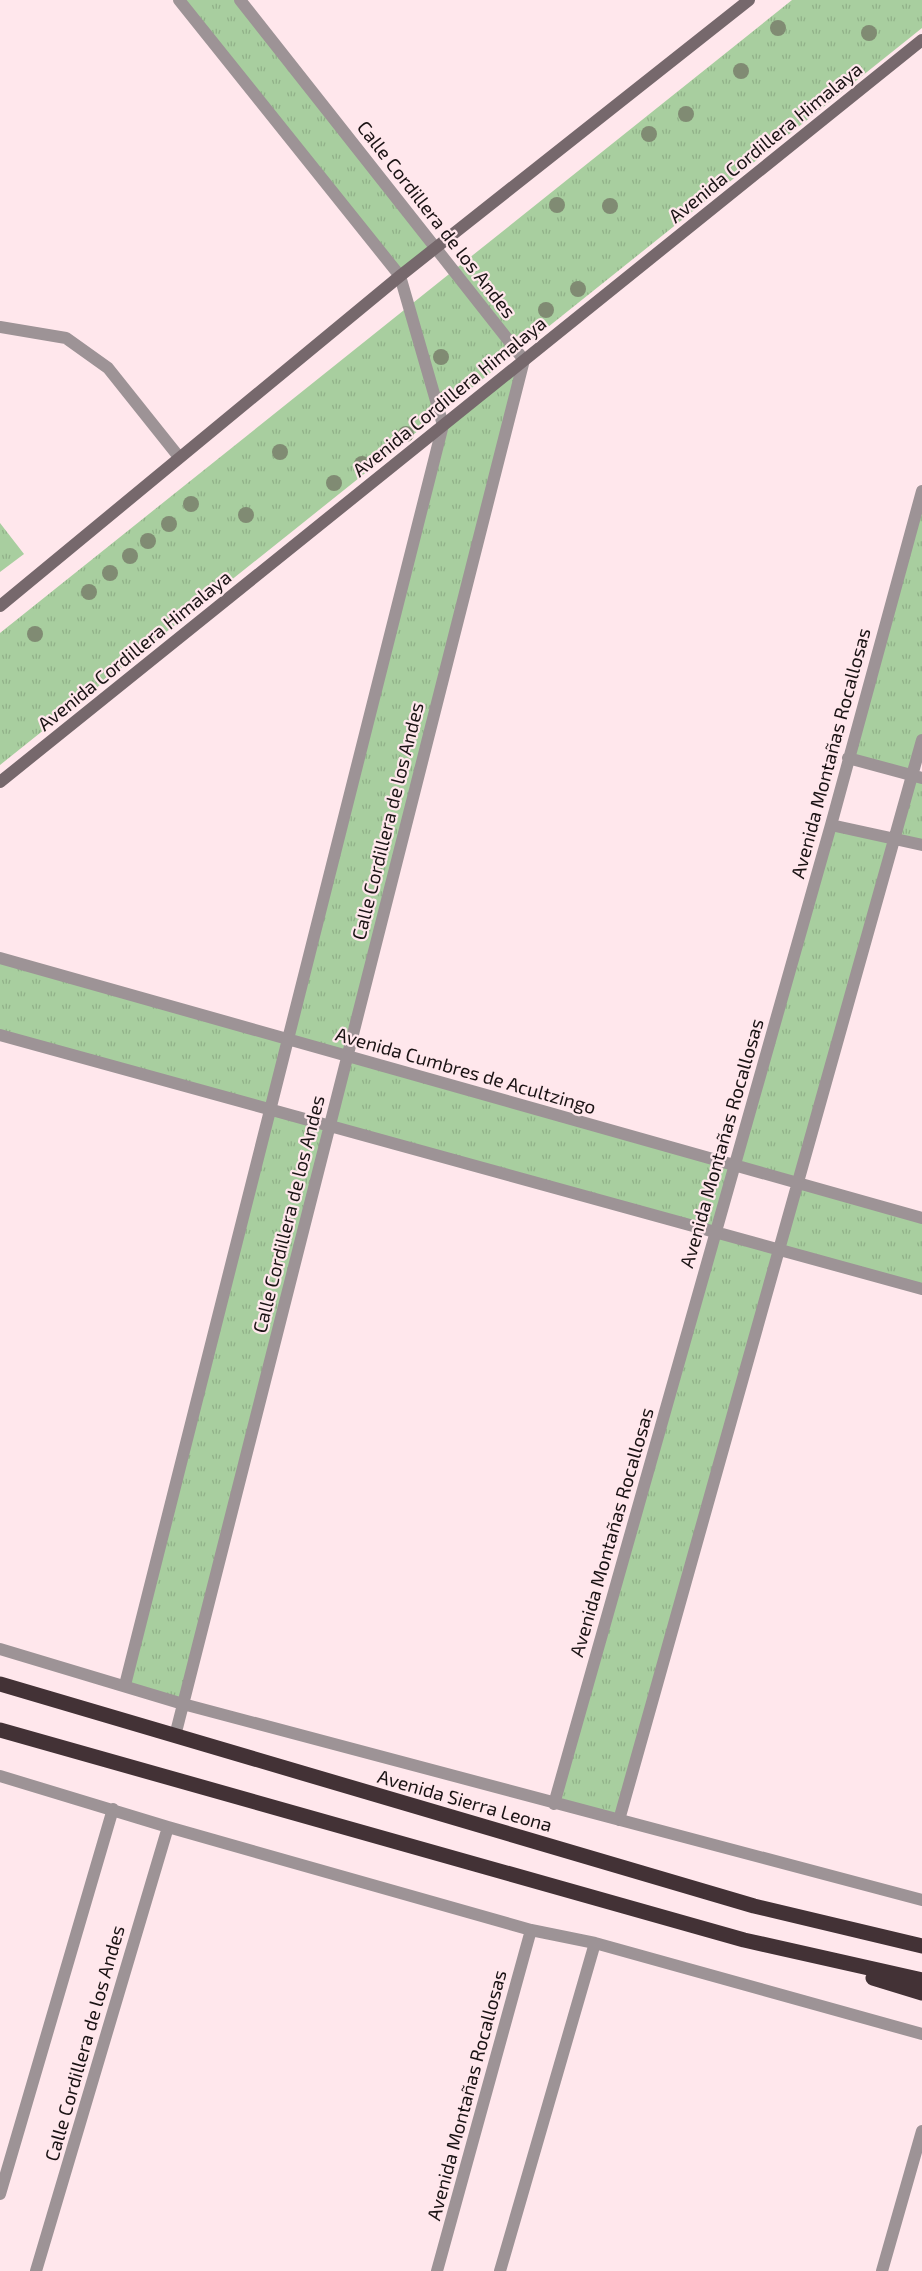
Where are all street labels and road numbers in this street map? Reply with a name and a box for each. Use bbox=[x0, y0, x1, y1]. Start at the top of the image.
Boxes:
street label: Avenida Cordillera Himalaya bbox=[664, 57, 866, 227]
street label: Calle Cordillera de los Andes bbox=[353, 116, 521, 322]
street label: Avenida Cordillera Himalaya bbox=[348, 311, 550, 481]
street label: Avenida Cordillera Himalaya bbox=[33, 565, 235, 735]
street label: Avenida Montañas Rocallosas bbox=[785, 625, 875, 881]
street label: Calle Cordillera de los Andes bbox=[346, 700, 428, 942]
street label: Avenida Montañas Rocallosas bbox=[674, 1016, 768, 1270]
street label: Avenida Cumbres de Acultzingo bbox=[333, 1022, 599, 1118]
street label: Calle Cordillera de los Andes bbox=[247, 1093, 329, 1335]
street label: Avenida Montañas Rocallosas bbox=[564, 1405, 658, 1659]
street label: Avenida Sierra Leona bbox=[375, 1764, 555, 1836]
street label: Calle Cordillera de los Andes bbox=[39, 1922, 129, 2164]
street label: Avenida Montañas Rocallosas bbox=[421, 1967, 511, 2223]

